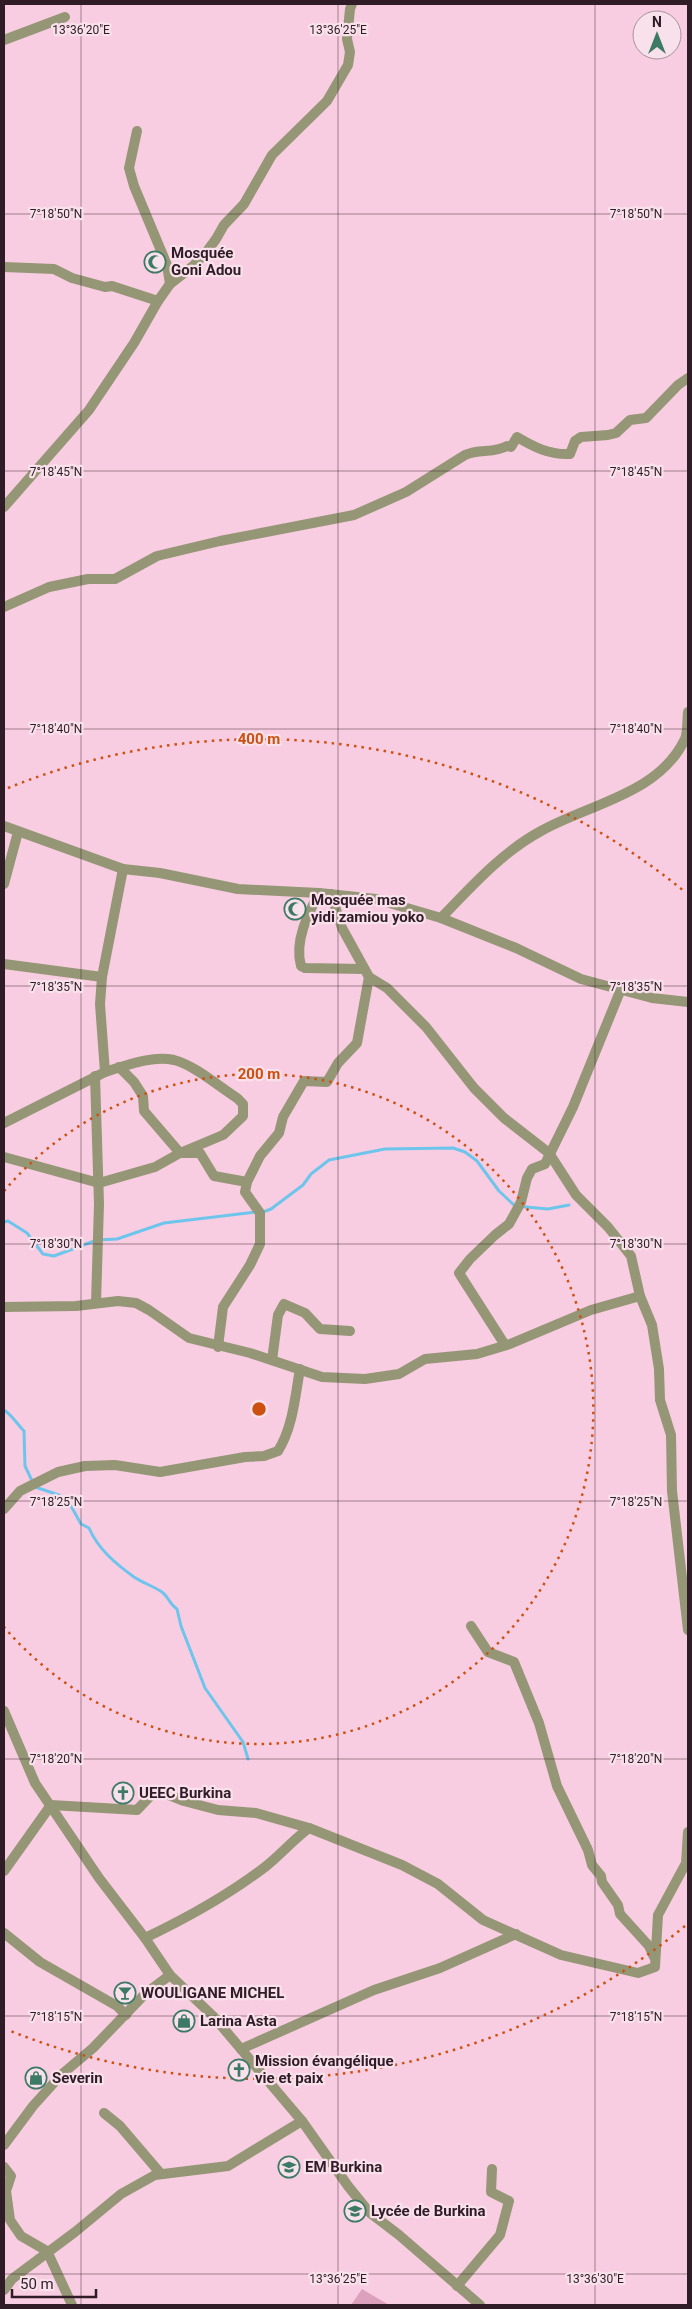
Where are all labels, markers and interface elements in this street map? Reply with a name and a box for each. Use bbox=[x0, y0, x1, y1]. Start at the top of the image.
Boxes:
north arrow bbox=[632, 10, 682, 60]
text: N bbox=[652, 14, 662, 30]
text: 13°36'20"E bbox=[52, 23, 110, 37]
text: 13°36'25"E bbox=[309, 23, 367, 37]
text: 7°18'50"N bbox=[30, 207, 82, 221]
text: 7°18'50"N bbox=[610, 207, 662, 221]
place label: Mosquée Goni Adou bbox=[171, 244, 241, 279]
mosque icon: Mosquée Goni Adou bbox=[143, 250, 167, 274]
text: 7°18'45"N bbox=[30, 465, 82, 479]
text: 7°18'45"N bbox=[610, 465, 662, 479]
text: 7°18'40"N bbox=[30, 722, 82, 736]
text: 7°18'40"N bbox=[610, 722, 662, 736]
text: 400 m bbox=[238, 730, 280, 748]
place label: Mosquée mas yidi zamiou yoko bbox=[311, 891, 424, 926]
mosque icon: Mosquée mas yidi zamiou yoko bbox=[283, 897, 307, 921]
text: 7°18'35"N bbox=[30, 980, 82, 994]
text: 7°18'35"N bbox=[610, 980, 662, 994]
text: 200 m bbox=[238, 1065, 280, 1083]
text: 7°18'30"N bbox=[30, 1237, 82, 1251]
text: 7°18'30"N bbox=[610, 1237, 662, 1251]
centre of rings bbox=[250, 1400, 268, 1418]
text: 7°18'25"N bbox=[30, 1495, 82, 1509]
text: 7°18'25"N bbox=[610, 1495, 662, 1509]
text: 7°18'20"N bbox=[30, 1752, 82, 1766]
text: 7°18'20"N bbox=[610, 1752, 662, 1766]
church icon: UEEC Burkina bbox=[111, 1781, 135, 1805]
place label: UEEC Burkina bbox=[139, 1784, 231, 1802]
bar icon: WOULIGANE MICHEL bbox=[113, 1981, 137, 2005]
place label: WOULIGANE MICHEL bbox=[141, 1984, 284, 2002]
shop icon: Larina Asta bbox=[172, 2009, 196, 2033]
text: 7°18'15"N bbox=[30, 2010, 82, 2024]
text: 7°18'15"N bbox=[610, 2010, 662, 2024]
place label: Larina Asta bbox=[200, 2012, 277, 2030]
place label: Mission évangélique vie et paix bbox=[255, 2052, 394, 2087]
church icon: Mission évangélique vie et paix bbox=[227, 2058, 251, 2082]
shop icon: Severin bbox=[24, 2066, 48, 2090]
place label: Severin bbox=[52, 2069, 103, 2087]
school or university icon: EM Burkina bbox=[277, 2155, 301, 2179]
place label: EM Burkina bbox=[305, 2158, 382, 2176]
school or university icon: Lycée de Burkina bbox=[343, 2199, 367, 2223]
place label: Lycée de Burkina bbox=[371, 2202, 486, 2220]
scale bar bbox=[12, 2266, 96, 2298]
text: 13°36'25"E bbox=[309, 2272, 367, 2286]
text: 13°36'30"E bbox=[566, 2272, 624, 2286]
text: 50 m bbox=[20, 2275, 54, 2293]

